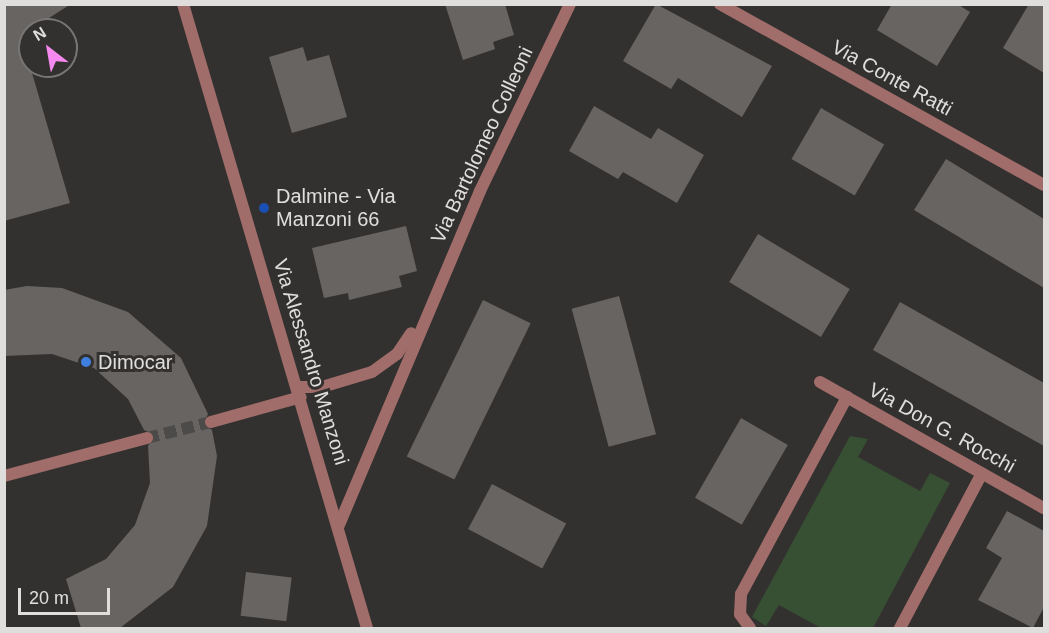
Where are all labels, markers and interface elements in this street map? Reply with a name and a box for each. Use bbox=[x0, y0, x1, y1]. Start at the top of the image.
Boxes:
north arrow bbox=[18, 18, 78, 78]
text: N bbox=[30, 24, 49, 44]
street label: Via Conte Ratti bbox=[828, 35, 956, 121]
street label: Via Bartolomeo Colleoni bbox=[426, 43, 538, 247]
place label: Dalmine - Via Manzoni 66 bbox=[276, 184, 396, 231]
marker: Dalmine - Via Manzoni 66 bbox=[257, 201, 271, 215]
street label: Via Alessandro Manzoni bbox=[268, 256, 354, 468]
place label: Dimocar bbox=[98, 350, 172, 374]
marker: Dimocar bbox=[79, 355, 93, 369]
street label: Via Don G. Rocchi bbox=[864, 378, 1020, 478]
scale bar bbox=[21, 576, 112, 614]
text: 20 m bbox=[29, 588, 69, 608]

